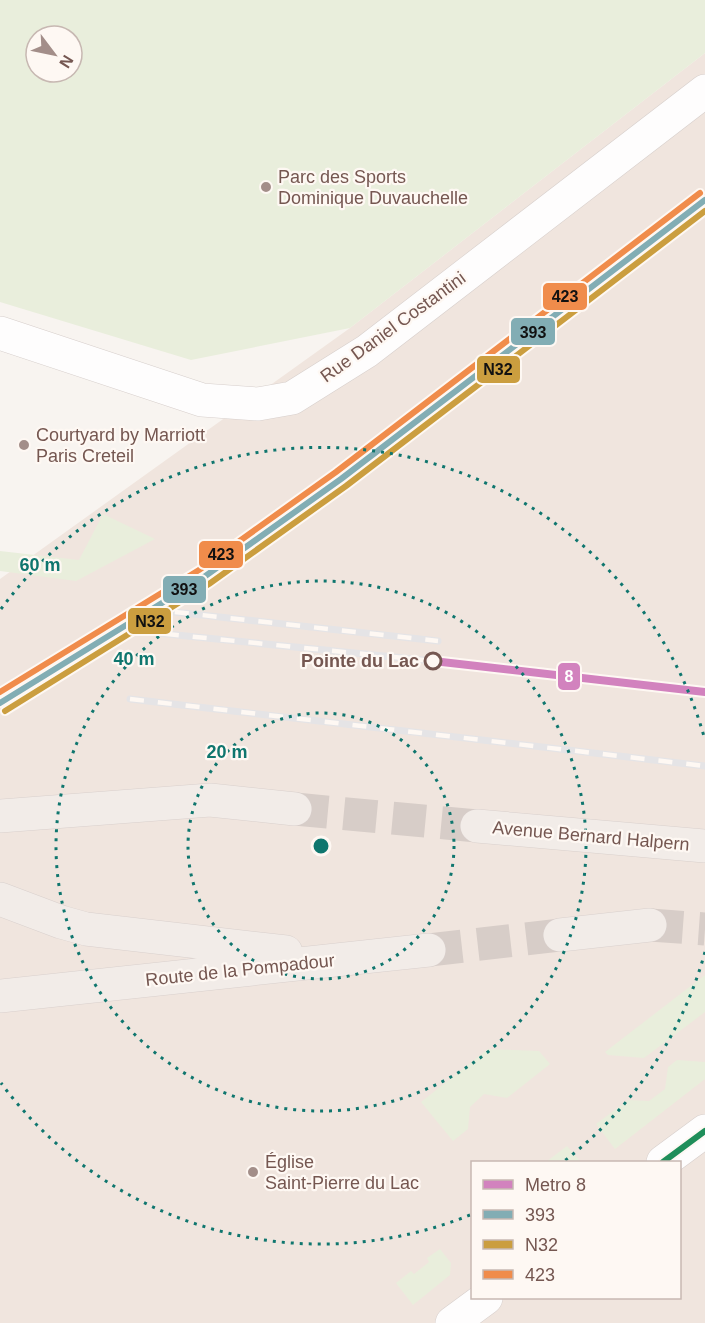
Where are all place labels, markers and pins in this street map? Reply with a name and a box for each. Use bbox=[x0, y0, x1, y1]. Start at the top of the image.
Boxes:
place label: Parc des Sports Dominique Duvauchelle bbox=[278, 167, 468, 208]
marker: Parc des Sports Dominique Duvauchelle bbox=[259, 180, 273, 194]
place label: Courtyard by Marriott Paris Creteil bbox=[36, 425, 205, 466]
marker: Courtyard by Marriott Paris Creteil bbox=[17, 438, 31, 452]
place label: Pointe du Lac bbox=[301, 651, 419, 671]
marker: Pointe du Lac bbox=[424, 652, 442, 670]
centre of rings bbox=[311, 836, 331, 856]
place label: Église Saint-Pierre du Lac bbox=[265, 1152, 419, 1193]
marker: Église Saint-Pierre du Lac bbox=[246, 1165, 260, 1179]

